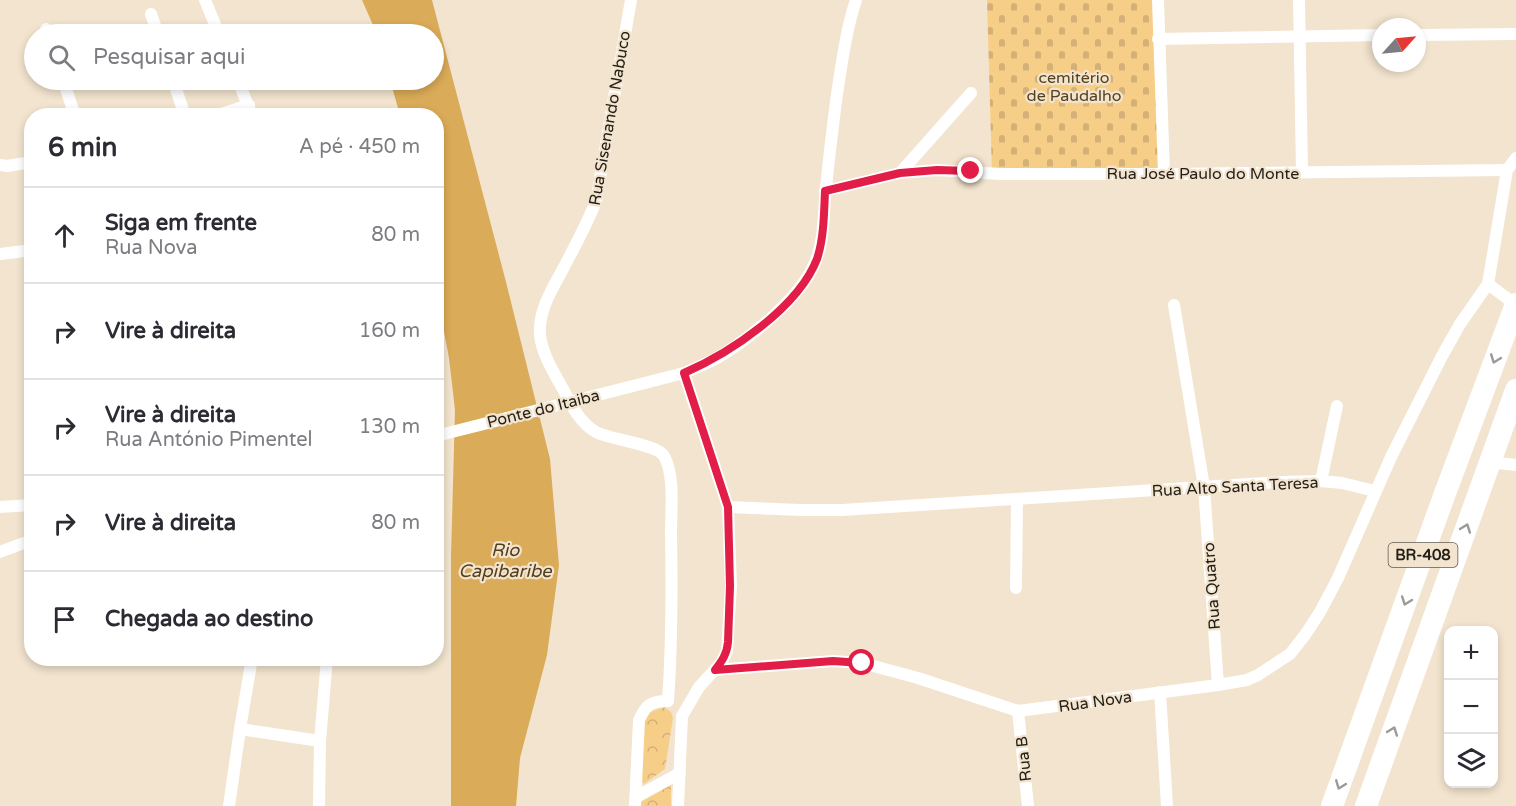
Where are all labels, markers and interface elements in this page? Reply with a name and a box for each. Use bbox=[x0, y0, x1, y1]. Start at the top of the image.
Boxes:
north arrow bbox=[1372, 18, 1426, 72]
search box bbox=[24, 24, 444, 90]
street label: Rua Sisenando Nabuco bbox=[585, 29, 635, 207]
icon: search bbox=[45, 41, 78, 74]
text: Pesquisar aqui bbox=[93, 44, 245, 70]
park label: cemitério de Paudalho bbox=[1027, 68, 1121, 106]
text: 6 min bbox=[48, 132, 117, 163]
text: A pé · 450 m bbox=[299, 135, 420, 159]
route end bbox=[957, 157, 983, 183]
street label: Rua José Paulo do Monte bbox=[1107, 164, 1299, 184]
text: Siga em frente bbox=[105, 210, 257, 236]
icon: ahead bbox=[48, 219, 81, 252]
text: 80 m bbox=[371, 223, 420, 247]
text: Rua Nova bbox=[105, 236, 197, 260]
icon: right bbox=[48, 315, 81, 348]
text: Vire à direita bbox=[105, 318, 236, 344]
text: 160 m bbox=[359, 319, 420, 343]
one-way arrow bbox=[1490, 353, 1503, 364]
street label: Ponte do Itaiba bbox=[485, 385, 602, 433]
text: Vire à direita bbox=[105, 402, 236, 428]
icon: right bbox=[48, 411, 81, 444]
text: 130 m bbox=[359, 415, 420, 439]
text: Rua António Pimentel bbox=[105, 428, 312, 452]
street label: Rua Alto Santa Teresa bbox=[1151, 473, 1319, 501]
icon: right bbox=[48, 507, 81, 540]
text: Vire à direita bbox=[105, 510, 236, 536]
text: 80 m bbox=[371, 511, 420, 535]
one-way arrow bbox=[1458, 523, 1471, 534]
water label: Rio Capibaribe bbox=[459, 539, 552, 582]
street label: Rua Quatro bbox=[1199, 542, 1225, 630]
road number: BR-408 bbox=[1388, 543, 1458, 567]
one-way arrow bbox=[1401, 595, 1414, 606]
icon: arrive bbox=[48, 603, 81, 636]
text: Chegada ao destino bbox=[105, 606, 313, 632]
map controls bbox=[1444, 626, 1498, 788]
button: + bbox=[1444, 626, 1498, 680]
route start bbox=[848, 649, 874, 675]
button: − bbox=[1444, 680, 1498, 734]
street label: Rua Nova bbox=[1057, 687, 1133, 717]
one-way arrow bbox=[1385, 726, 1398, 737]
button: layers bbox=[1444, 734, 1498, 788]
street label: Rua B bbox=[1012, 735, 1036, 783]
one-way arrow bbox=[1335, 779, 1348, 789]

